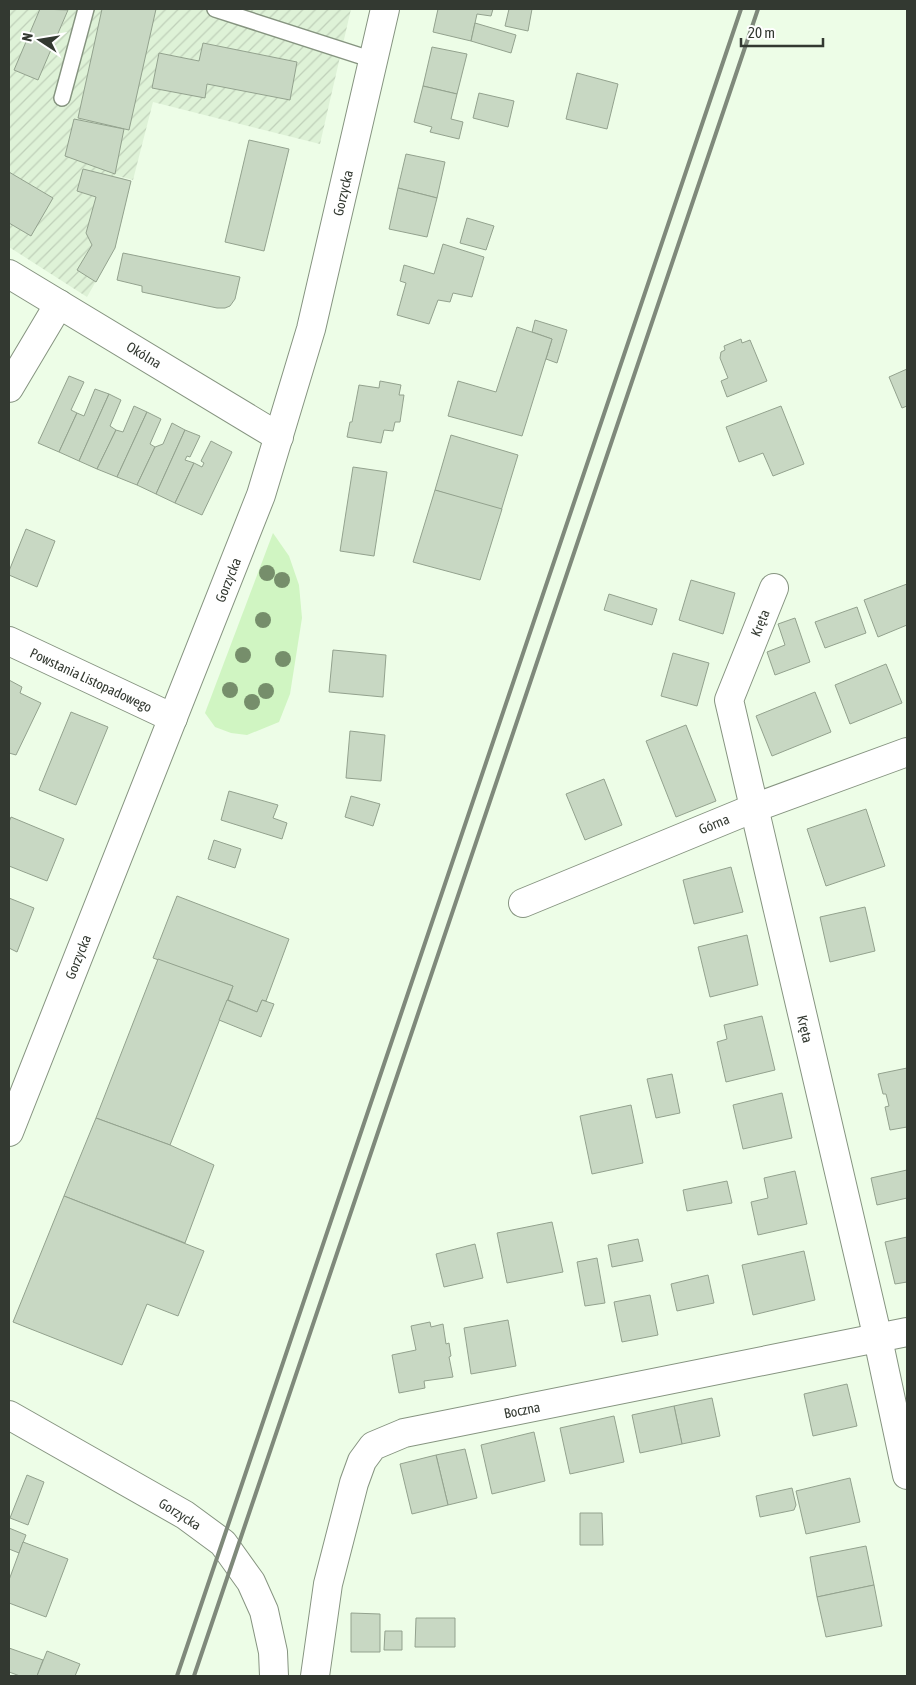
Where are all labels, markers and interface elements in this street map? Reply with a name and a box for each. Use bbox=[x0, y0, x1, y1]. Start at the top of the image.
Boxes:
north arrow bbox=[15, 15, 65, 65]
scale bar bbox=[741, 15, 824, 47]
text: 20 m bbox=[748, 24, 775, 41]
text: N bbox=[19, 32, 36, 43]
street label: Gorzycka bbox=[330, 168, 356, 218]
street label: Okólna bbox=[124, 338, 164, 372]
street label: Gorzycka bbox=[212, 555, 244, 605]
street label: Kręta bbox=[747, 607, 773, 639]
street label: Powstania Listopadowego bbox=[28, 645, 154, 715]
street label: Górna bbox=[696, 811, 732, 837]
street label: Gorzycka bbox=[62, 932, 94, 982]
street label: Kręta bbox=[794, 1014, 816, 1044]
street label: Boczna bbox=[502, 1399, 542, 1421]
street label: Gorzycka bbox=[156, 1495, 204, 1533]

